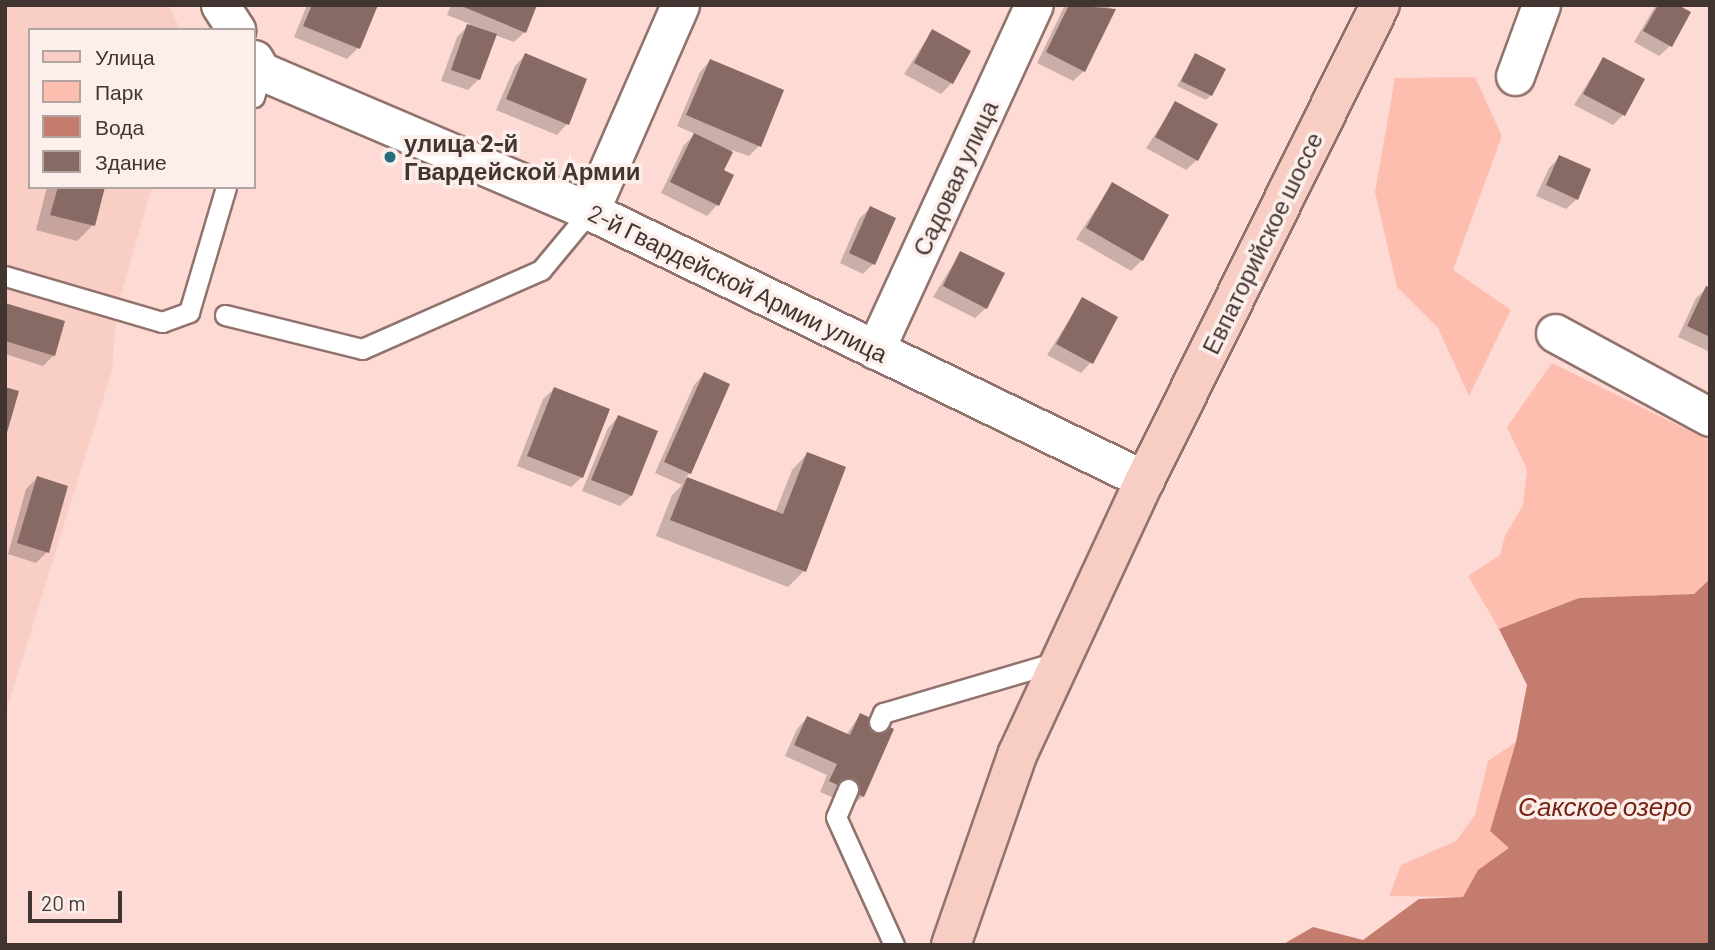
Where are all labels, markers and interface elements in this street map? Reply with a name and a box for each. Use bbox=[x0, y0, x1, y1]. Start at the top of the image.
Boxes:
legend bbox=[28, 28, 256, 189]
text: Улица bbox=[95, 44, 155, 69]
text: Парк bbox=[95, 79, 143, 104]
street label: Садовая улица bbox=[906, 96, 1004, 260]
text: Вода bbox=[95, 114, 144, 139]
street label: Евпаторийское шоссе bbox=[1196, 127, 1328, 359]
place label: улица 2-й Гвардейской Армии bbox=[404, 129, 640, 185]
text: Здание bbox=[95, 149, 167, 174]
marker: улица 2-й Гвардейской Армии bbox=[382, 149, 398, 165]
street label: 2-й Гвардейской Армии улица bbox=[584, 198, 892, 368]
water label: Сакское озеро bbox=[1518, 790, 1692, 822]
scale bar bbox=[32, 876, 126, 920]
text: 20 m bbox=[41, 890, 86, 915]

